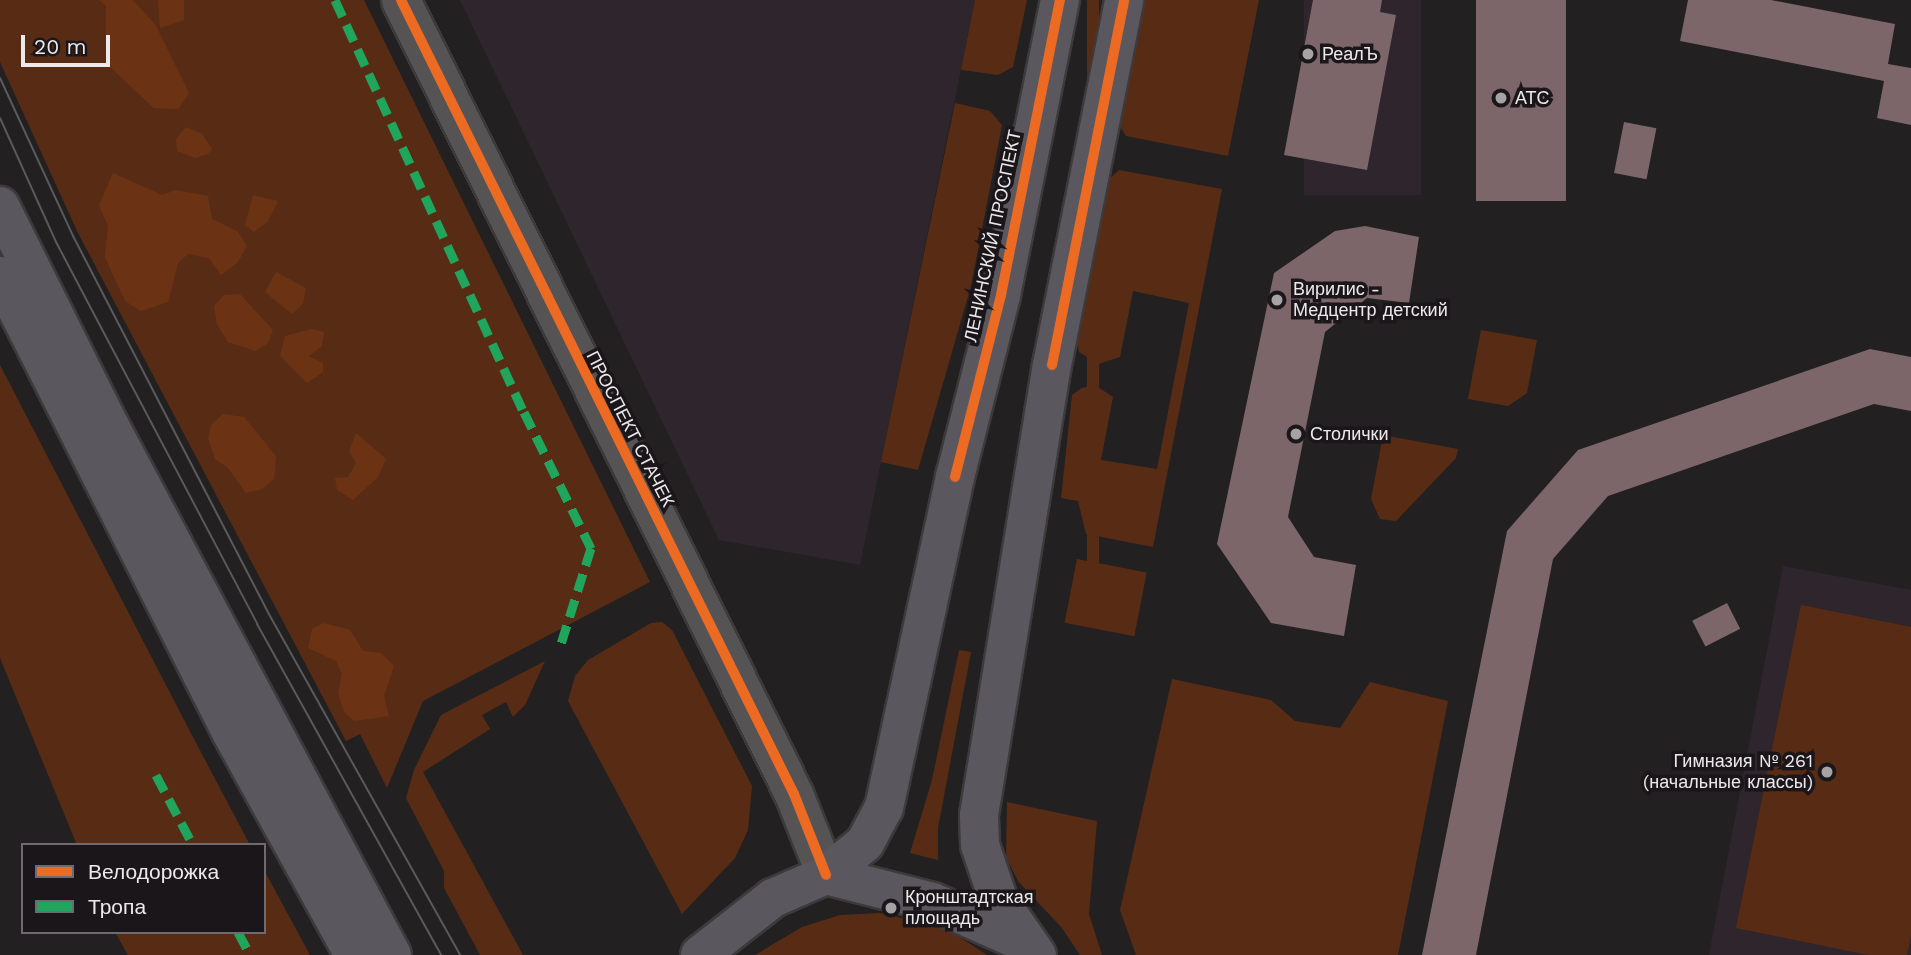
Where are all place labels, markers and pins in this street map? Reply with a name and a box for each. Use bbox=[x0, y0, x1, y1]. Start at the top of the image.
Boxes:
place label: РеалЪ bbox=[1322, 43, 1378, 65]
marker: РеалЪ bbox=[1300, 46, 1316, 62]
place label: АТС bbox=[1515, 87, 1550, 109]
marker: АТС bbox=[1493, 90, 1509, 106]
place label: Вирилис - Медцентр детский bbox=[1293, 279, 1448, 322]
marker: Вирилис - Медцентр детский bbox=[1267, 290, 1287, 310]
place label: Столички bbox=[1310, 423, 1389, 445]
marker: Столички bbox=[1288, 426, 1304, 442]
place label: Гимназия № 261 (начальные классы) bbox=[1643, 751, 1813, 794]
marker: Гимназия № 261 (начальные классы) bbox=[1819, 764, 1835, 780]
place label: Кронштадтская площадь bbox=[905, 887, 1034, 930]
marker: Кронштадтская площадь bbox=[883, 900, 899, 916]

